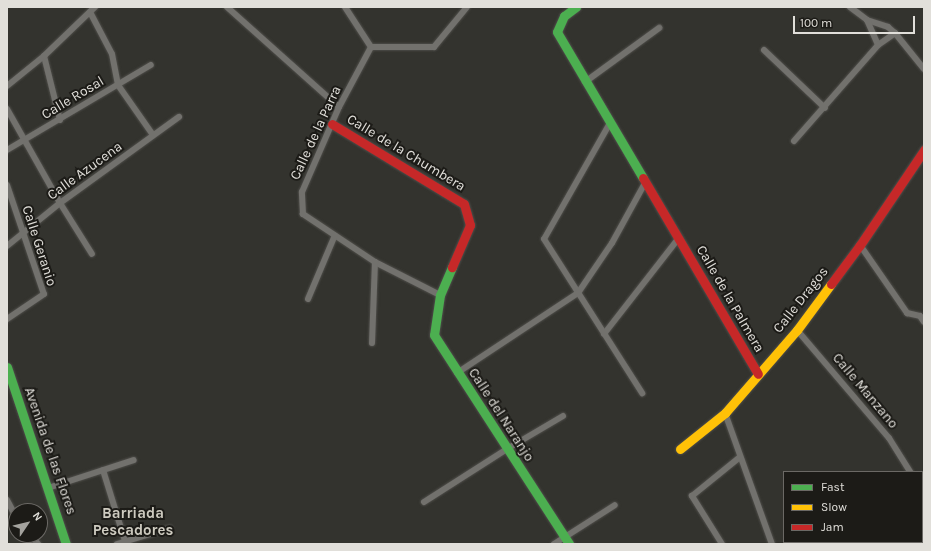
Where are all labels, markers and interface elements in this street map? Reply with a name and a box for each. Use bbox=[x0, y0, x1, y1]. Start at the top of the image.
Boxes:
scale bar bbox=[795, 8, 917, 34]
text: 100 m bbox=[800, 16, 832, 30]
street label: Calle Rosal bbox=[39, 73, 107, 123]
street label: Calle de la Parra bbox=[287, 83, 345, 183]
street label: Calle de la Chumbera bbox=[344, 111, 468, 195]
street label: Calle Azucena bbox=[44, 138, 126, 204]
street label: Calle Geranio bbox=[18, 204, 60, 288]
street label: Calle de la Palmera bbox=[693, 242, 767, 356]
street label: Calle Dragos bbox=[770, 263, 832, 337]
street label: Calle Manzano bbox=[829, 350, 901, 432]
street label: Calle del Naranjo bbox=[465, 365, 537, 465]
street label: Avenida de las Flores bbox=[20, 385, 80, 517]
legend bbox=[783, 471, 923, 543]
text: Fast bbox=[821, 480, 844, 494]
text: Slow bbox=[821, 500, 847, 514]
north arrow bbox=[8, 503, 48, 543]
district label: Barriada Pescadores bbox=[93, 504, 173, 539]
text: N bbox=[30, 509, 45, 523]
text: Jam bbox=[821, 520, 844, 534]

